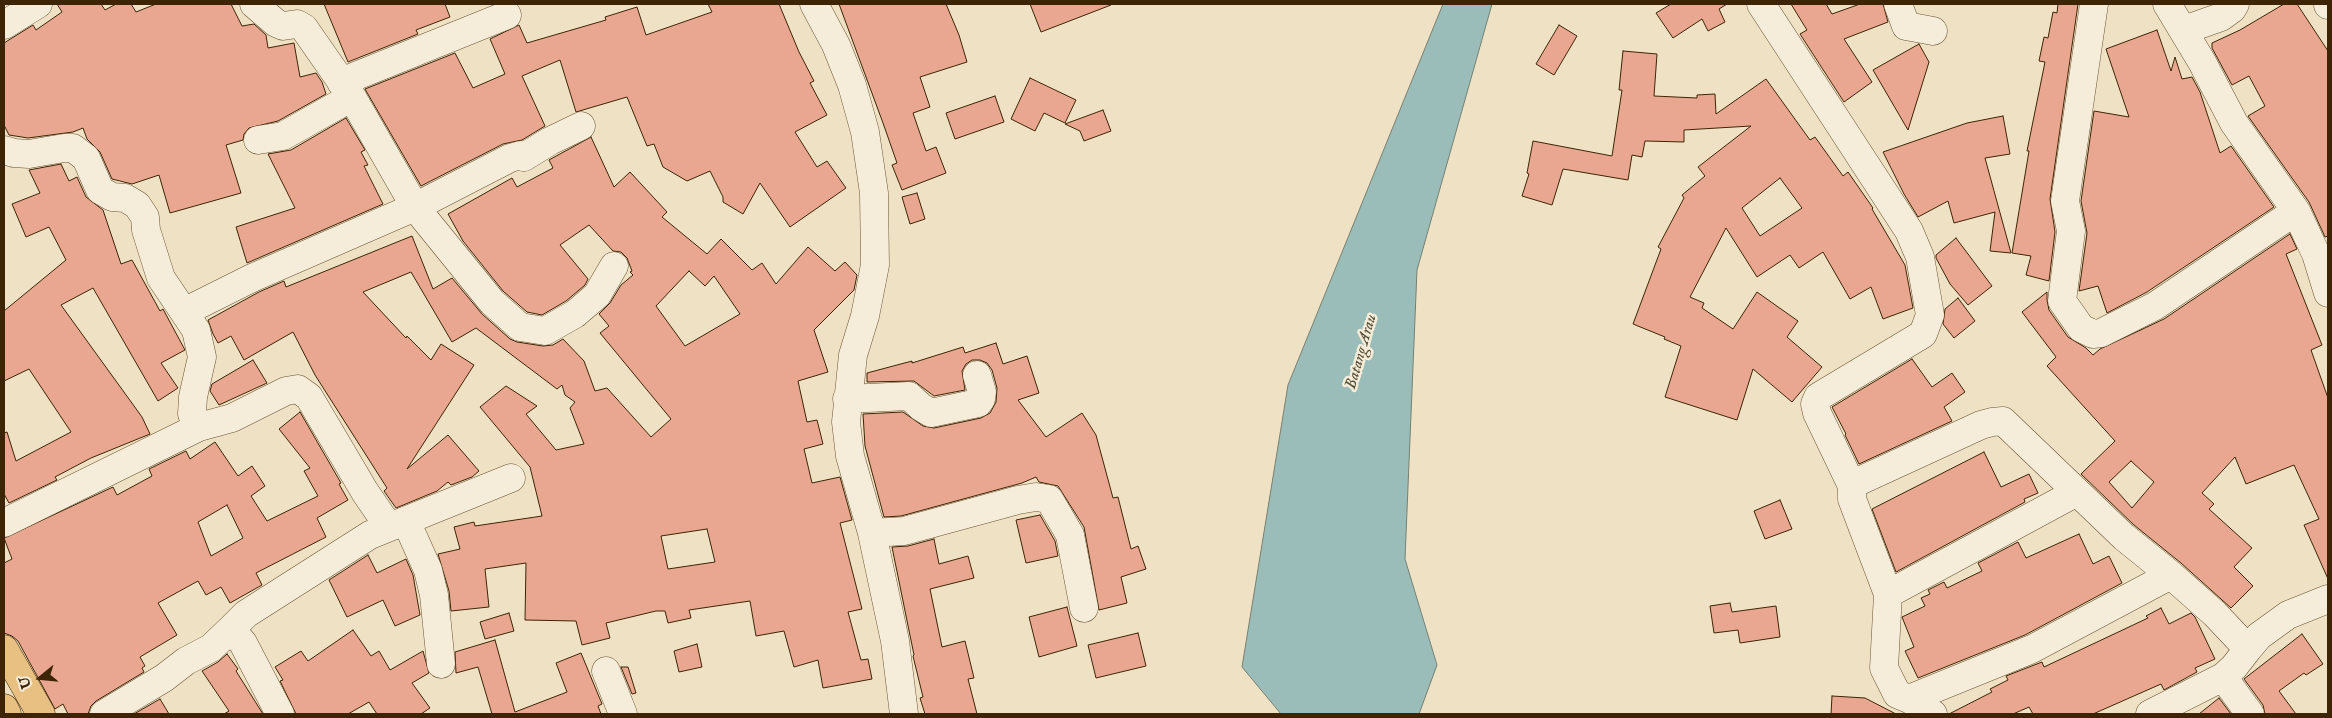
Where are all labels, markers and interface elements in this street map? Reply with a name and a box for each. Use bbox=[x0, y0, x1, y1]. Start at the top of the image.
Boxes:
water label: Batang Arau bbox=[1342, 312, 1382, 392]
north arrow bbox=[15, 653, 65, 703]
text: U bbox=[15, 674, 36, 691]

